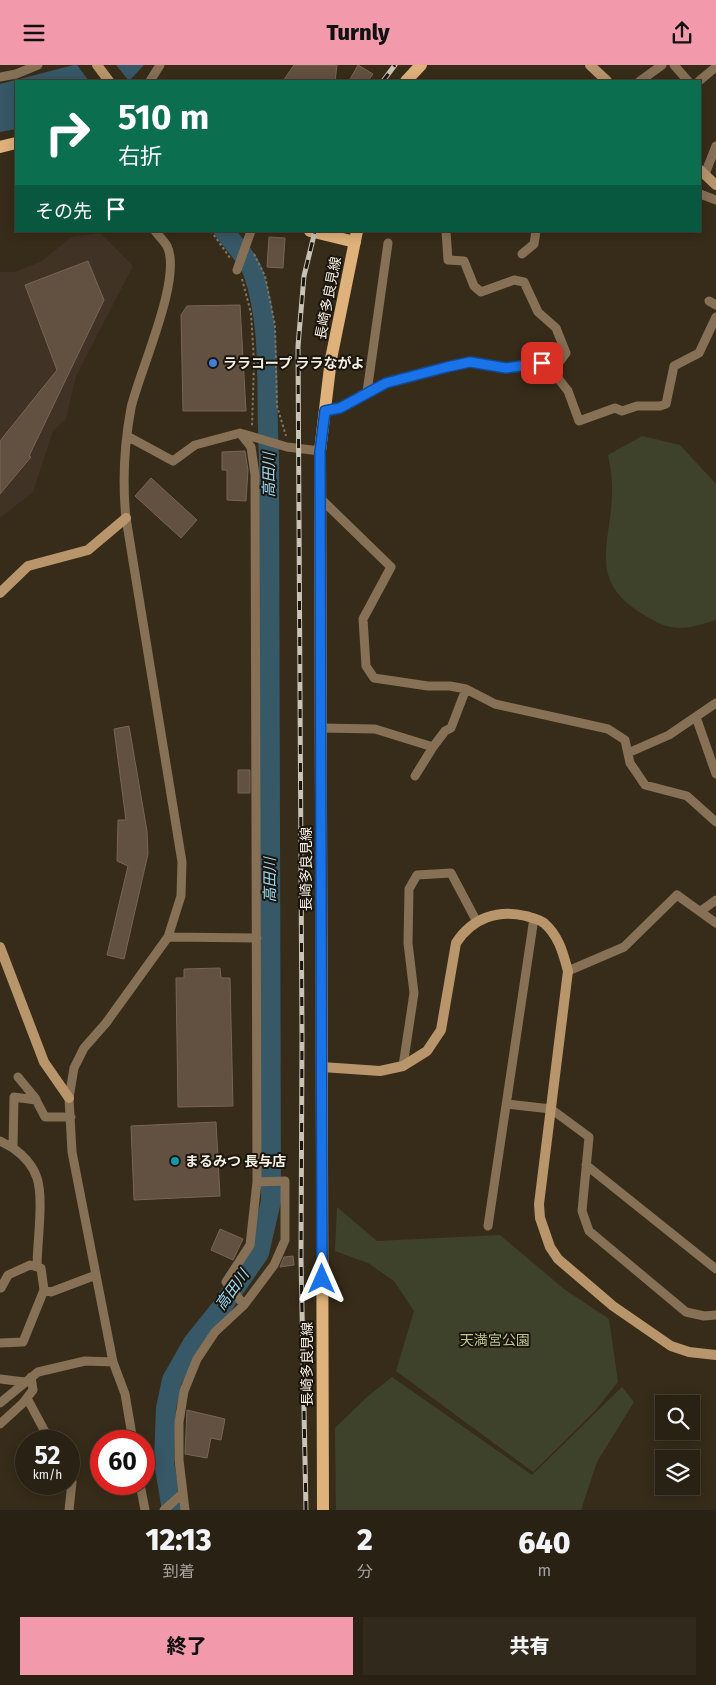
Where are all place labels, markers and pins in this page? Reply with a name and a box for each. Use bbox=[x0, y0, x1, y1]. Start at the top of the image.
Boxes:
pin bbox=[521, 342, 563, 384]
place label: ララコープ ララながよ bbox=[223, 355, 365, 372]
marker: ララコープ ララながよ bbox=[207, 357, 219, 369]
place label: まるみつ 長与店 bbox=[185, 1153, 286, 1170]
marker: まるみつ 長与店 bbox=[169, 1155, 181, 1167]

